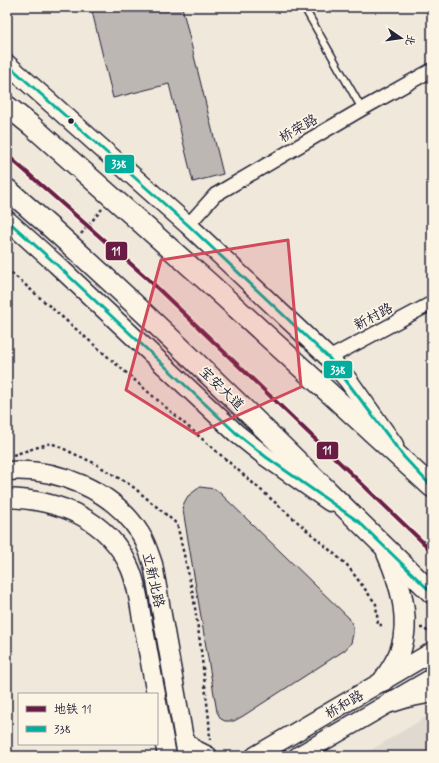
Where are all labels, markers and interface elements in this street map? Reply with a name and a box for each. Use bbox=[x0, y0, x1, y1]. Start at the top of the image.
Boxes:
north arrow bbox=[381, 18, 421, 58]
text: 北 bbox=[402, 33, 418, 47]
street label: 桥荣路 bbox=[276, 111, 321, 147]
unlabelled marker bbox=[66, 116, 76, 126]
line badge: 338 bbox=[104, 154, 135, 174]
text: 338 bbox=[111, 158, 127, 172]
line badge: 11 bbox=[105, 241, 128, 261]
text: 11 bbox=[111, 245, 121, 259]
street label: 新村路 bbox=[351, 299, 396, 335]
line badge: 338 bbox=[323, 360, 353, 379]
street label: 宝安大道 bbox=[195, 363, 248, 415]
text: 338 bbox=[330, 364, 346, 378]
line badge: 11 bbox=[316, 441, 339, 460]
text: 11 bbox=[322, 444, 332, 458]
street label: 立新北路 bbox=[138, 551, 168, 610]
street label: 桥和路 bbox=[322, 687, 367, 723]
legend bbox=[18, 693, 158, 745]
text: 地铁 11 bbox=[54, 702, 92, 718]
text: 338 bbox=[54, 722, 71, 738]

